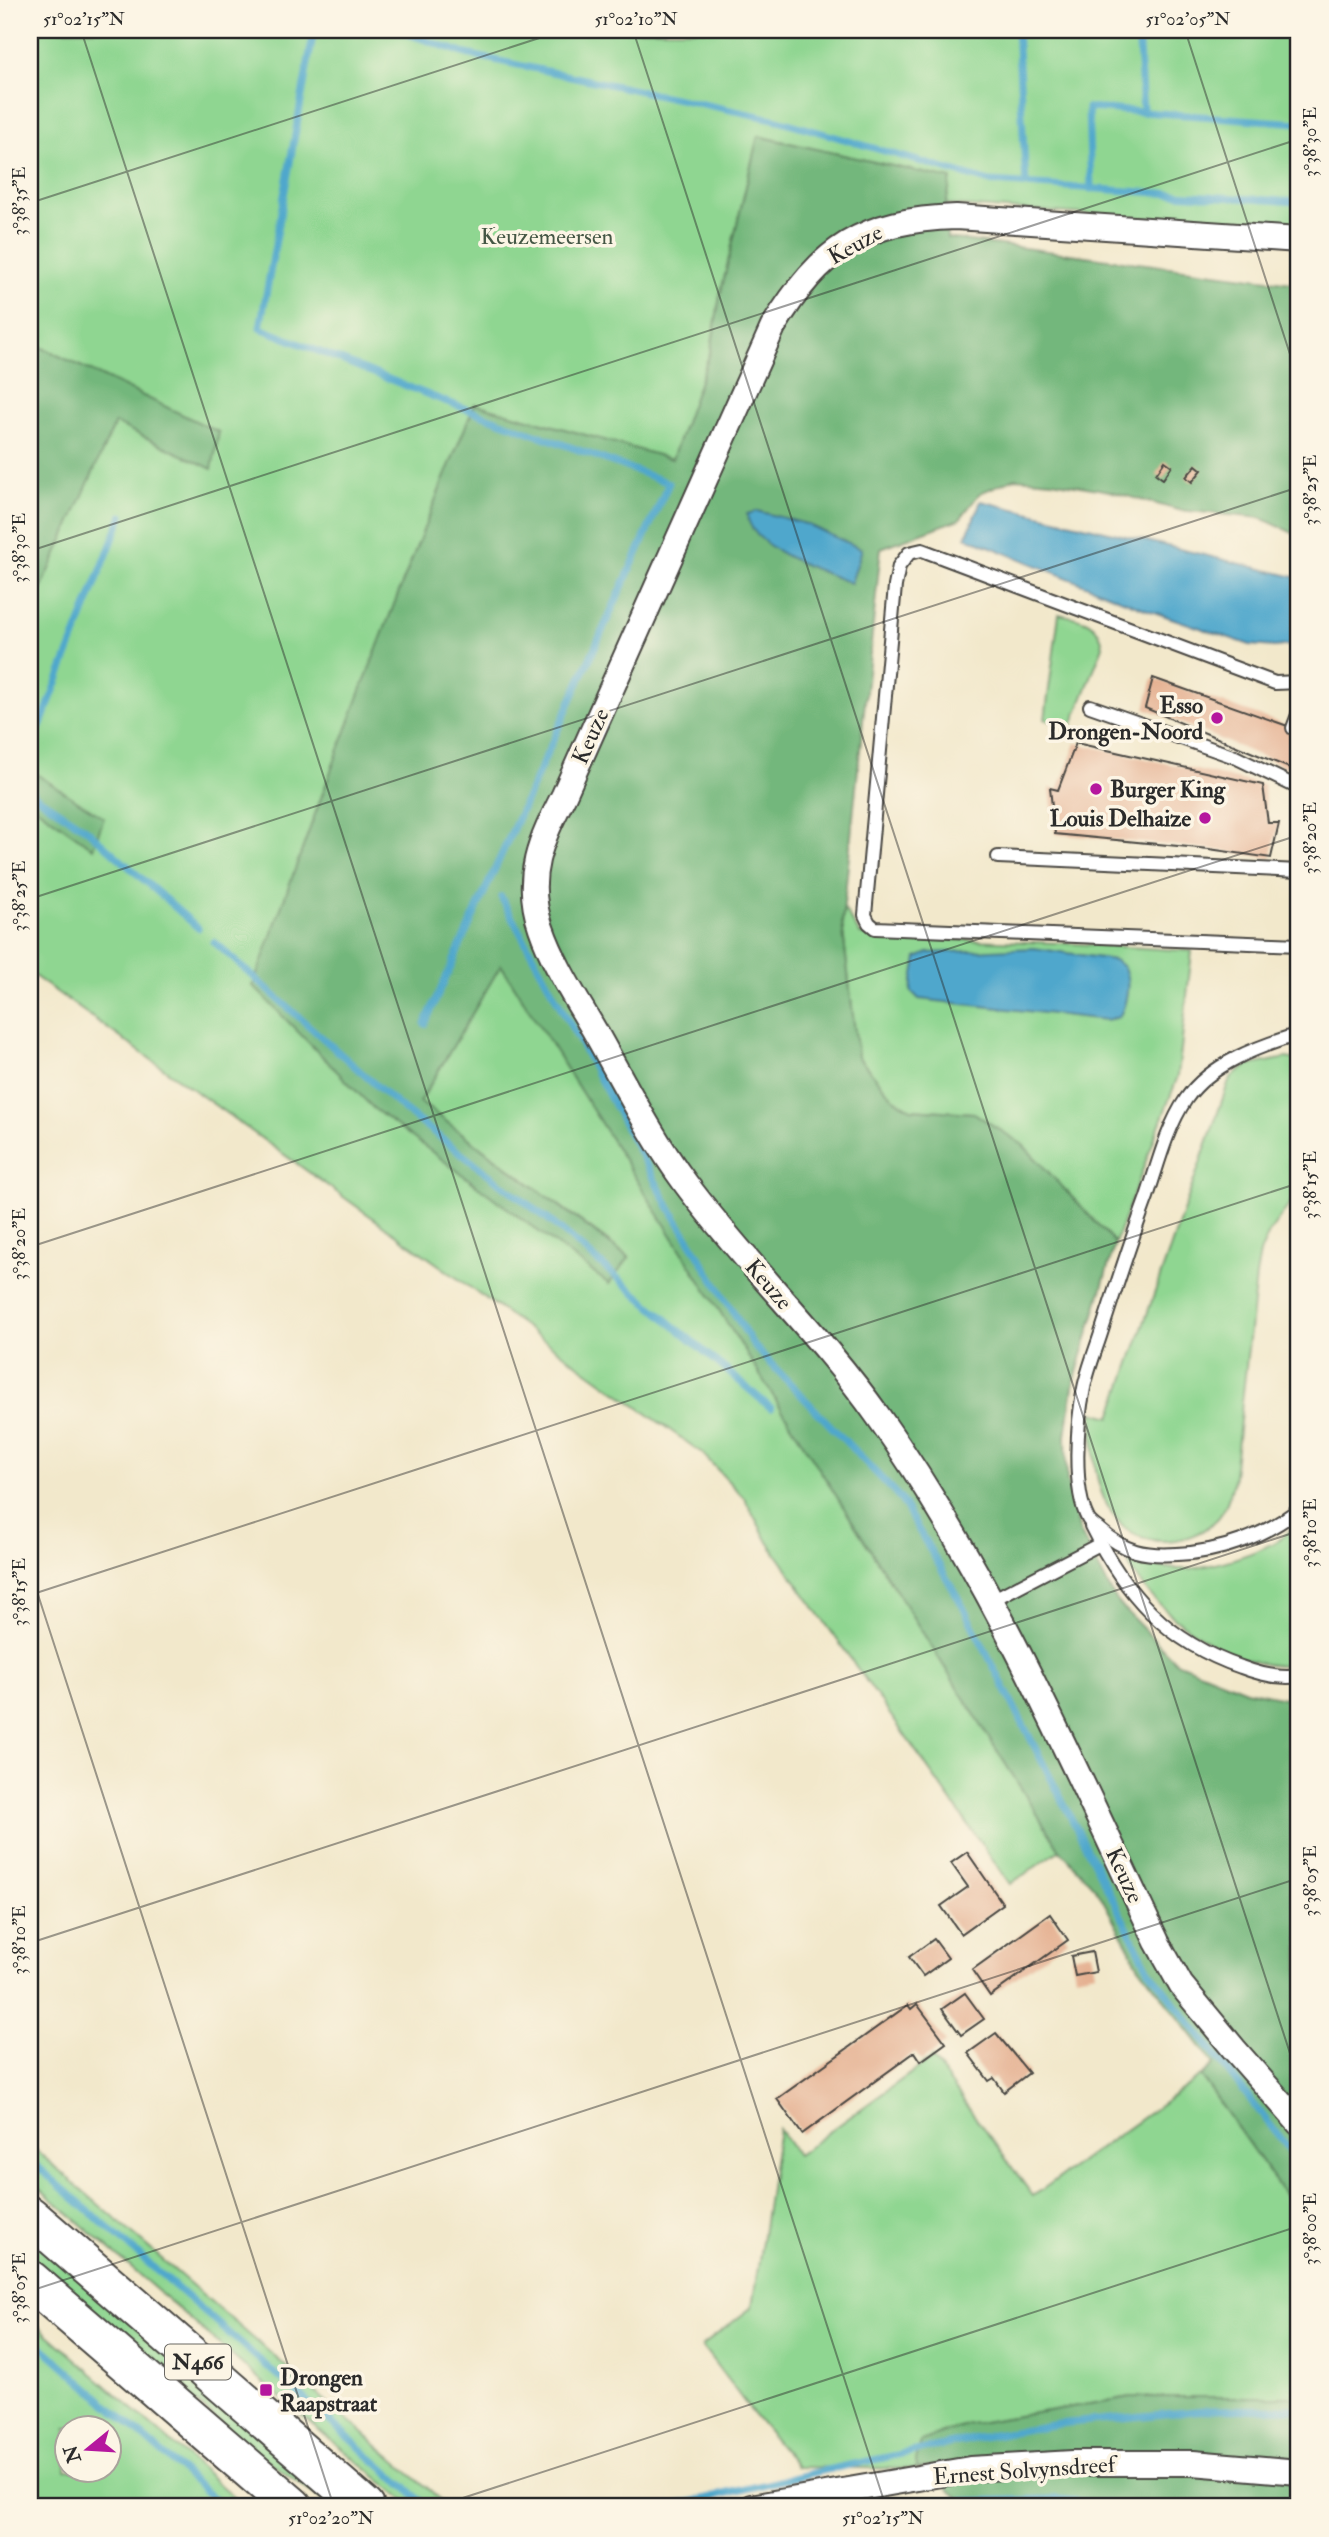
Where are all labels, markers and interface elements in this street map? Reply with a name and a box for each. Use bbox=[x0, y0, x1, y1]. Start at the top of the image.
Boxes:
text: 51°02'15"N bbox=[43, 8, 125, 31]
text: 51°02'10"N bbox=[594, 8, 678, 31]
text: 51°02'05"N bbox=[1146, 8, 1230, 31]
text: 3°38'30"E bbox=[1299, 107, 1322, 177]
text: 3°38'35"E bbox=[8, 167, 31, 235]
street label: Keuze bbox=[823, 218, 888, 271]
park label: Keuzemeersen bbox=[481, 222, 614, 251]
text: 3°38'25"E bbox=[1299, 454, 1322, 526]
text: 3°38'30"E bbox=[8, 513, 31, 583]
place label: Esso Drongen-Noord bbox=[1048, 691, 1204, 747]
street label: Keuze bbox=[565, 703, 616, 769]
marker: Esso Drongen-Noord bbox=[1209, 710, 1225, 726]
place label: Burger King bbox=[1110, 775, 1227, 805]
marker: Burger King bbox=[1088, 781, 1104, 797]
text: 3°38'20"E bbox=[1299, 802, 1322, 874]
place label: Louis Delhaize bbox=[1050, 804, 1191, 833]
marker: Louis Delhaize bbox=[1197, 810, 1213, 826]
text: 3°38'25"E bbox=[8, 860, 31, 932]
text: 3°38'15"E bbox=[1299, 1151, 1322, 1219]
text: 3°38'20"E bbox=[8, 1208, 31, 1280]
street label: Keuze bbox=[739, 1253, 799, 1316]
text: 3°38'10"E bbox=[1299, 1498, 1322, 1568]
text: 3°38'15"E bbox=[8, 1558, 31, 1626]
street label: Keuze bbox=[1099, 1843, 1150, 1908]
text: 3°38'05"E bbox=[1299, 1845, 1322, 1917]
text: 3°38'10"E bbox=[8, 1905, 31, 1975]
text: 3°38'00"E bbox=[1299, 2193, 1322, 2265]
text: 3°38'05"E bbox=[8, 2252, 31, 2324]
road number: N466 bbox=[165, 2344, 231, 2380]
place label: Drongen Raapstraat bbox=[280, 2363, 378, 2419]
marker: Drongen Raapstraat bbox=[258, 2382, 274, 2398]
north arrow bbox=[52, 2414, 122, 2484]
text: N bbox=[58, 2441, 87, 2467]
street label: Ernest Solvynsdreef bbox=[932, 2449, 1120, 2491]
text: 51°02'20"N bbox=[288, 2507, 374, 2530]
text: 51°02'15"N bbox=[842, 2507, 924, 2530]

